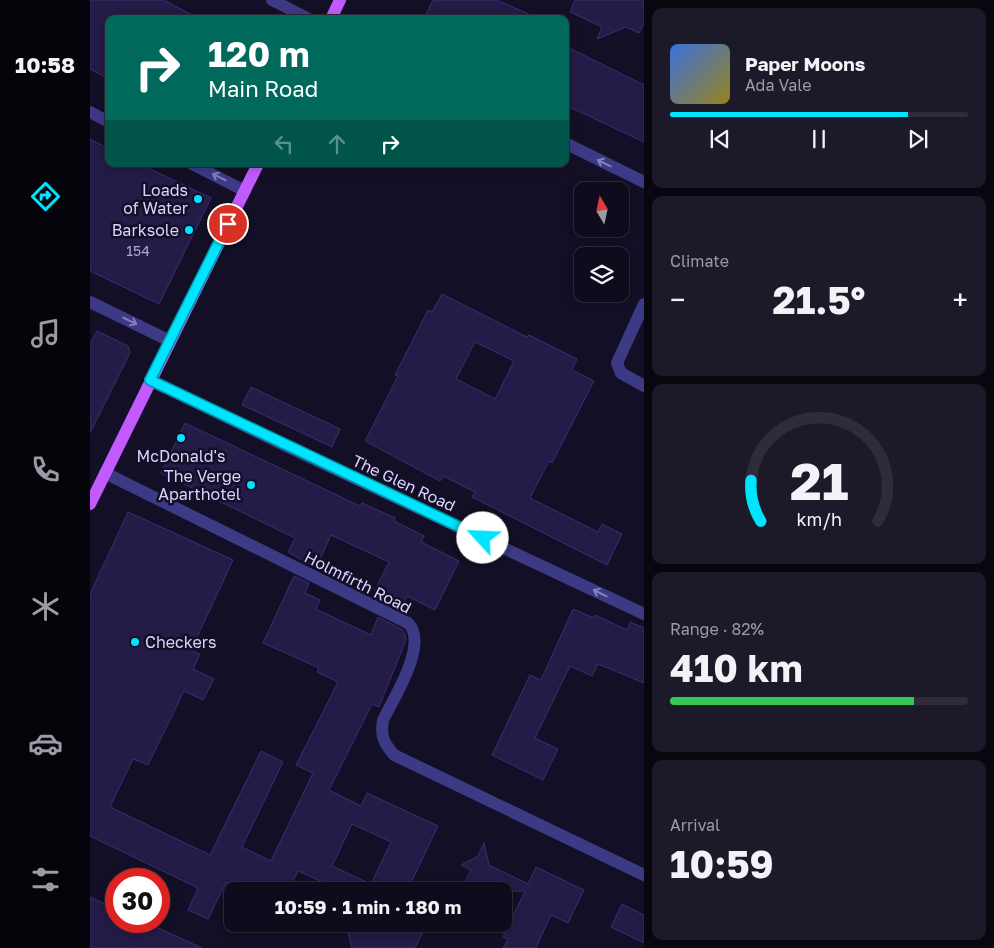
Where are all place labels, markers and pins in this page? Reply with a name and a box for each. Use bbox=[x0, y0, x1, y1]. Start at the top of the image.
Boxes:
place label: Loads of Water bbox=[123, 180, 188, 218]
marker: Loads of Water bbox=[192, 193, 204, 205]
pin bbox=[207, 203, 249, 245]
place label: Barksole bbox=[112, 220, 179, 240]
marker: Barksole bbox=[183, 224, 195, 236]
marker: McDonald's bbox=[175, 432, 187, 444]
place label: McDonald's bbox=[137, 446, 225, 466]
place label: The Verge Aparthotel bbox=[158, 466, 241, 504]
marker: The Verge Aparthotel bbox=[245, 479, 257, 491]
place label: Checkers bbox=[145, 632, 216, 652]
marker: Checkers bbox=[129, 636, 141, 648]

